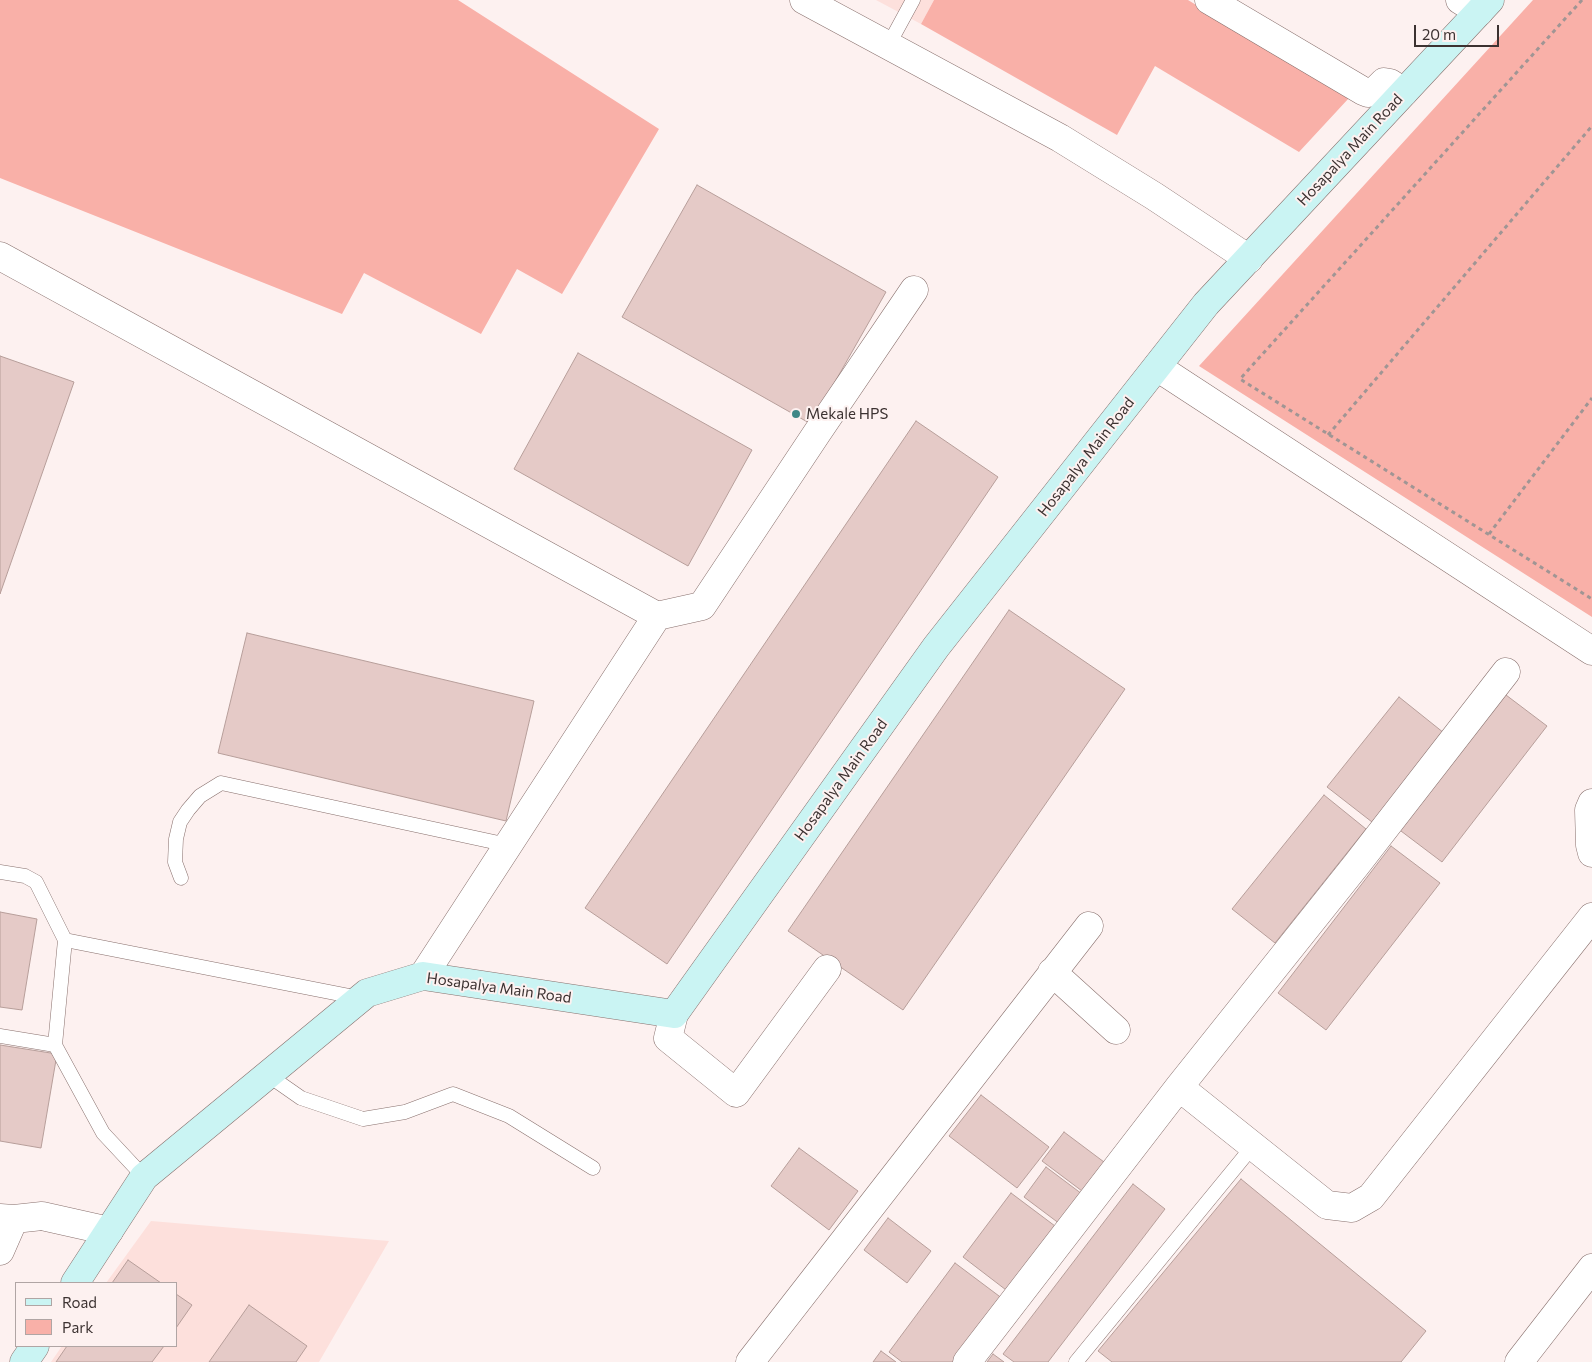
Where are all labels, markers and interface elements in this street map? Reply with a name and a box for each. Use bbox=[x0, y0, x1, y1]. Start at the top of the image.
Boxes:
scale bar bbox=[1417, 15, 1502, 47]
text: 20 m bbox=[1422, 25, 1456, 43]
street label: Hosapalya Main Road bbox=[1294, 90, 1406, 210]
street label: Hosapalya Main Road bbox=[1034, 394, 1138, 520]
place label: Mekale HPS bbox=[806, 405, 888, 423]
marker: Mekale HPS bbox=[790, 408, 802, 420]
street label: Hosapalya Main Road bbox=[791, 716, 891, 844]
street label: Hosapalya Main Road bbox=[425, 969, 573, 1007]
legend bbox=[15, 1282, 178, 1347]
text: Road bbox=[62, 1293, 97, 1311]
text: Park bbox=[62, 1318, 93, 1336]

